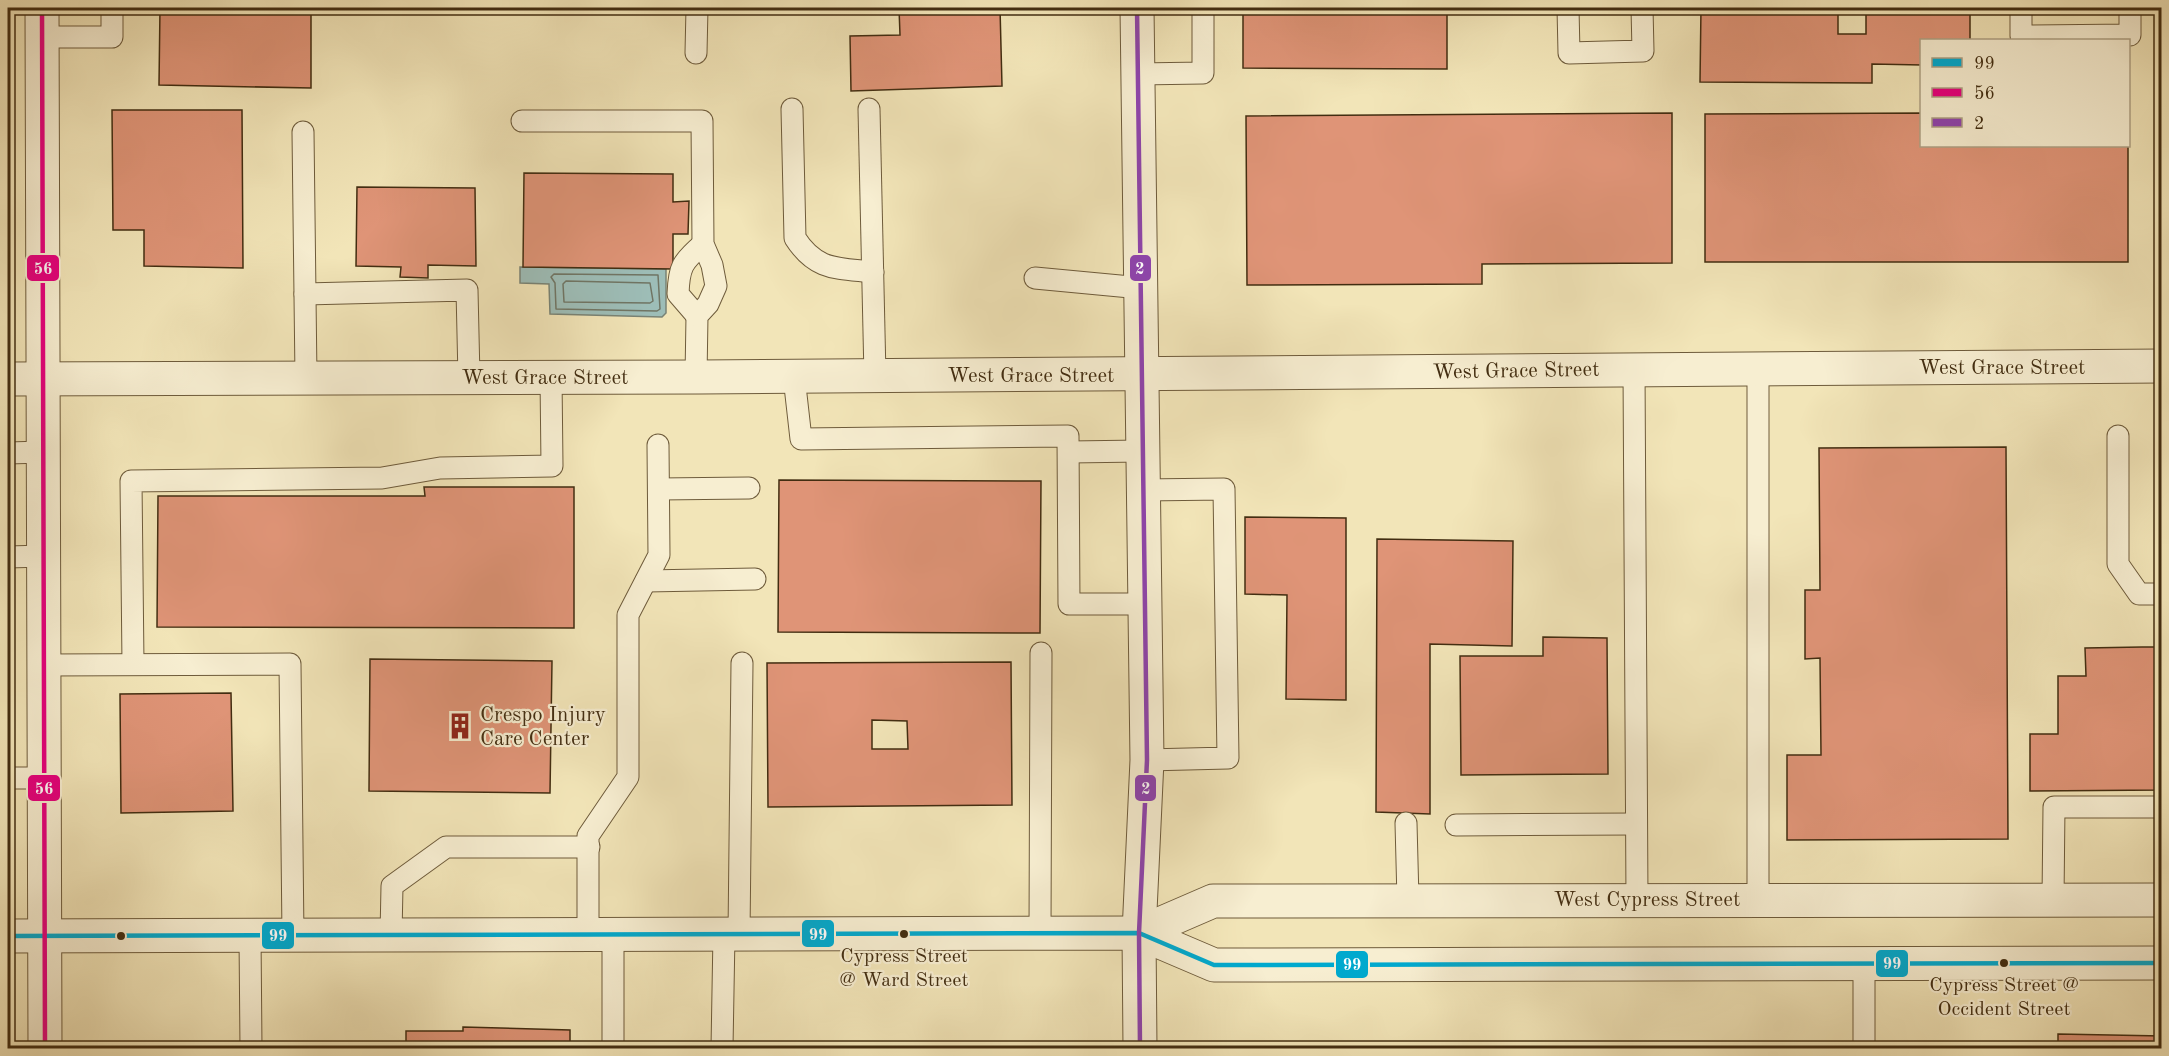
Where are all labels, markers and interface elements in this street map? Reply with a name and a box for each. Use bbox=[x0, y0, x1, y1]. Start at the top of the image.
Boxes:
legend bbox=[1920, 39, 2130, 147]
text: 99 bbox=[1974, 55, 1995, 73]
text: 56 bbox=[1974, 85, 1995, 103]
text: 2 bbox=[1974, 115, 1984, 133]
line badge: 56 bbox=[26, 254, 60, 282]
line badge: 2 bbox=[1129, 254, 1152, 282]
text: 56 bbox=[34, 262, 52, 278]
text: 2 bbox=[1135, 262, 1145, 278]
street label: West Grace Street bbox=[1919, 358, 2085, 379]
street label: West Grace Street bbox=[1432, 360, 1600, 383]
street label: West Grace Street bbox=[948, 366, 1114, 387]
street label: West Grace Street bbox=[462, 368, 628, 389]
place label: Crespo Injury Care Center bbox=[480, 705, 606, 750]
building icon: Crespo Injury Care Center bbox=[445, 711, 475, 741]
line badge: 56 bbox=[27, 774, 61, 802]
line badge: 2 bbox=[1134, 774, 1157, 802]
text: 56 bbox=[35, 782, 53, 798]
text: 2 bbox=[1141, 782, 1151, 798]
street label: West Cypress Street bbox=[1554, 890, 1740, 911]
line badge: 99 bbox=[801, 919, 835, 948]
line badge: 99 bbox=[261, 921, 295, 950]
text: 99 bbox=[809, 928, 827, 944]
marker: Cypress Street @ Ward Street bbox=[898, 928, 910, 940]
text: 99 bbox=[269, 929, 287, 945]
unlabelled marker bbox=[115, 930, 127, 942]
place label: Cypress Street @ Ward Street bbox=[840, 947, 968, 991]
line badge: 99 bbox=[1875, 949, 1909, 978]
line badge: 99 bbox=[1335, 950, 1369, 979]
text: 99 bbox=[1883, 957, 1901, 973]
marker: Cypress Street @ Occident Street bbox=[1998, 957, 2010, 969]
text: 99 bbox=[1343, 958, 1361, 974]
place label: Cypress Street @ Occident Street bbox=[1929, 976, 2079, 1020]

